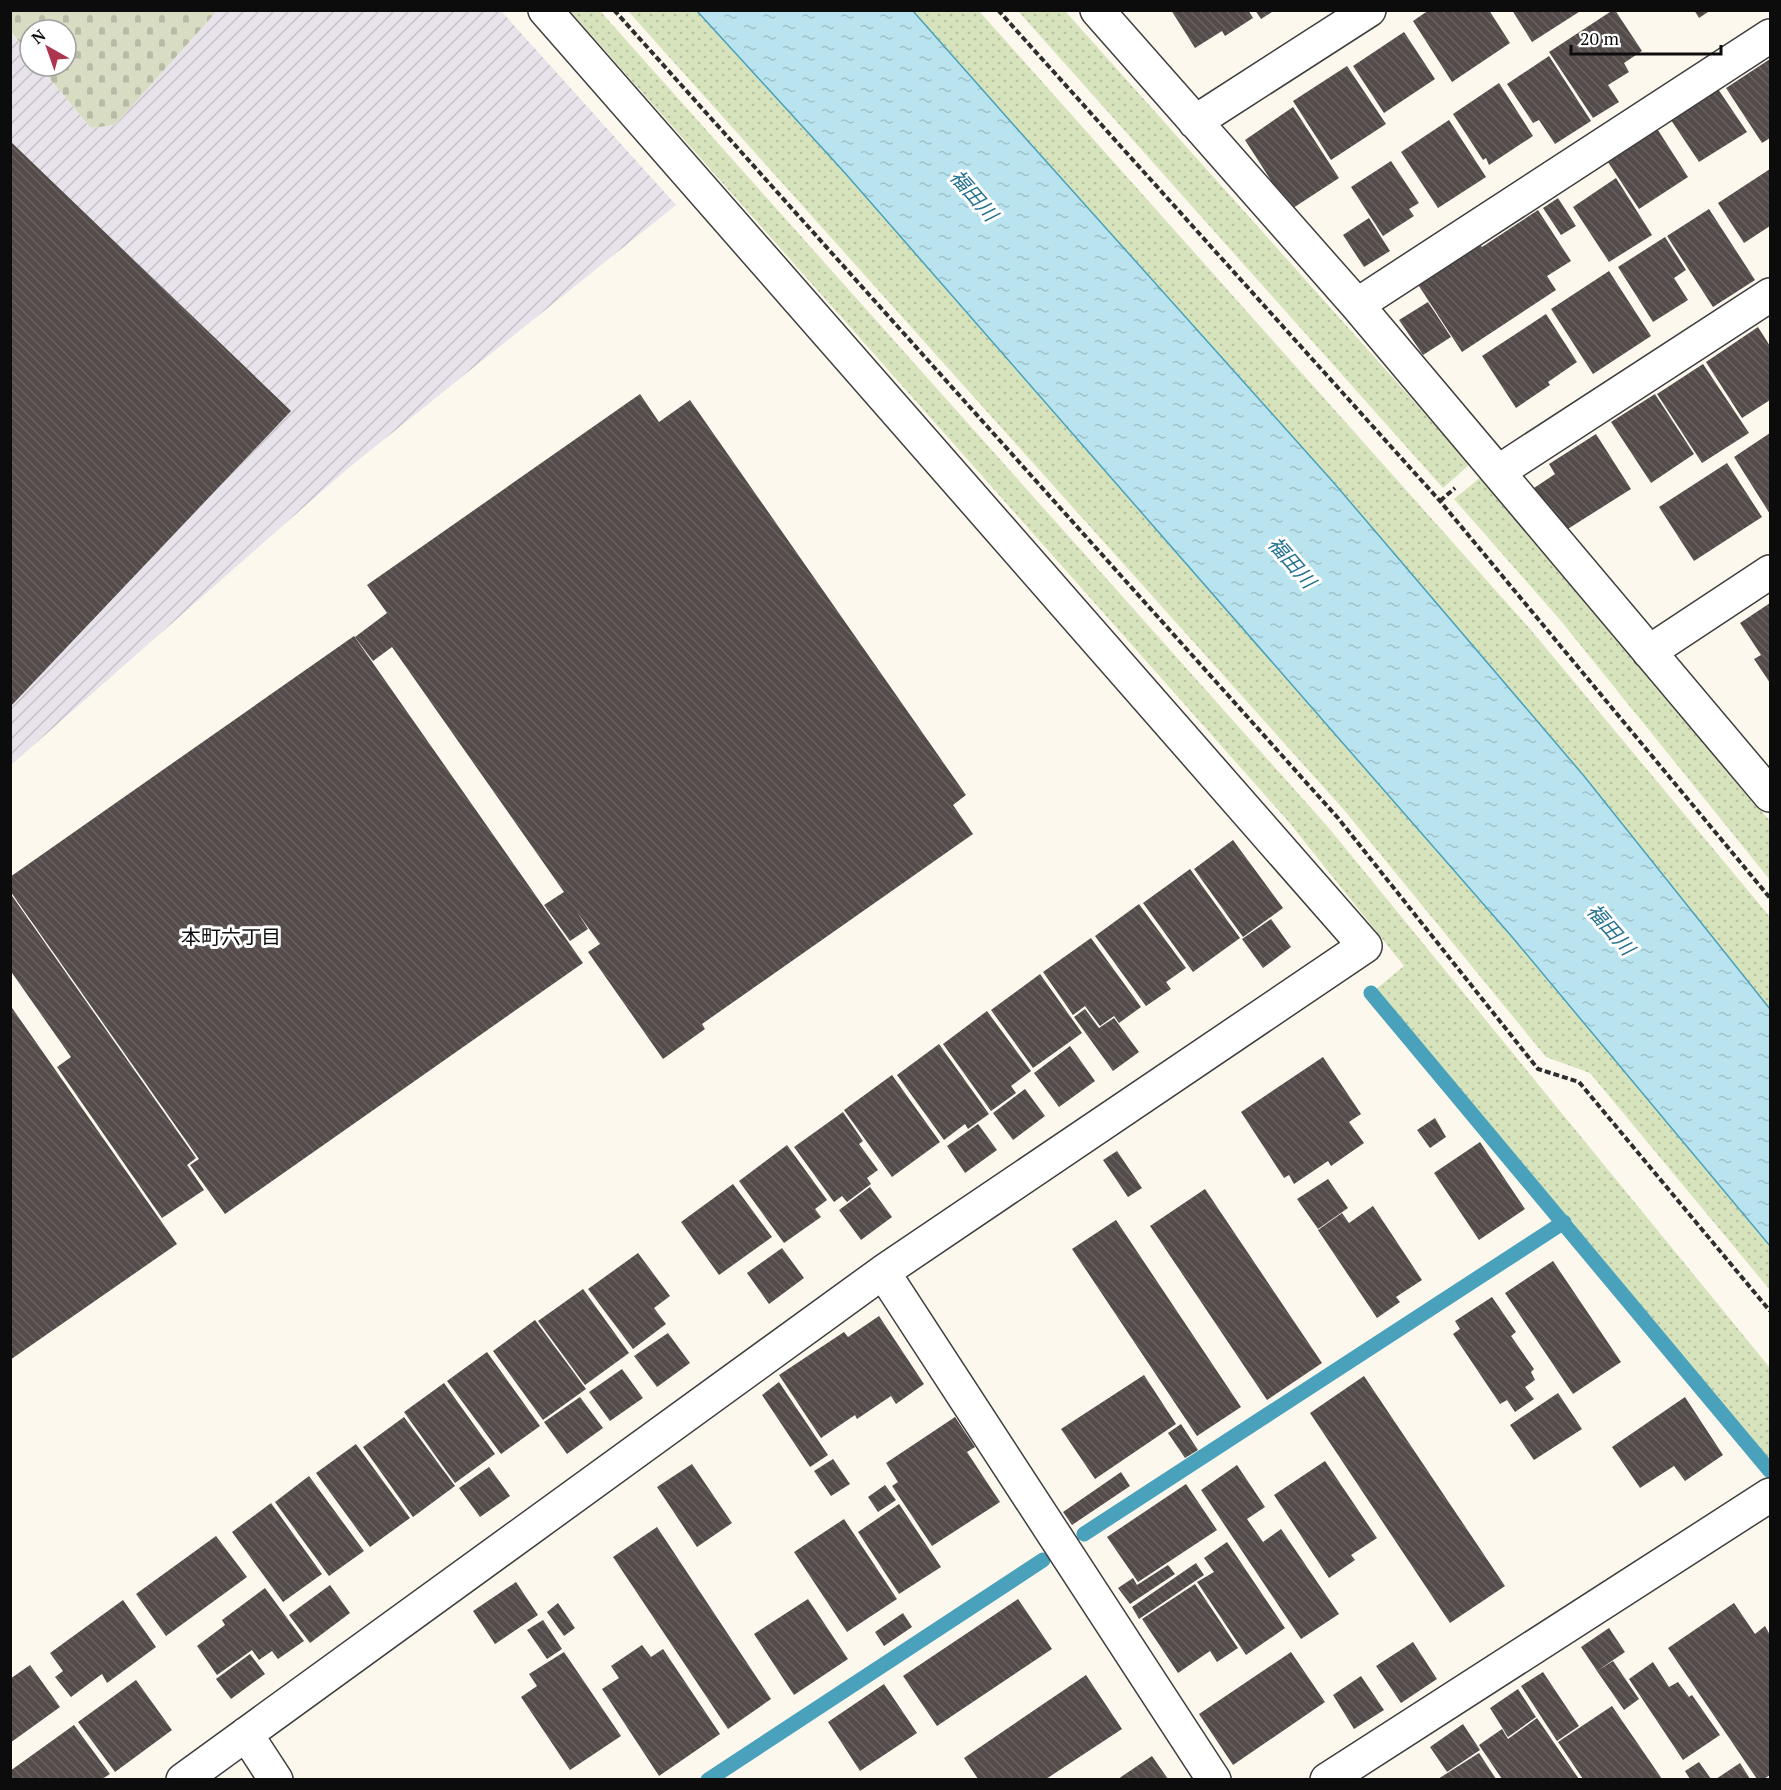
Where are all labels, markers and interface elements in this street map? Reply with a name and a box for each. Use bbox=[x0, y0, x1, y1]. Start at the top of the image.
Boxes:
north arrow bbox=[18, 18, 78, 78]
scale bar bbox=[1571, 18, 1721, 56]
text: N bbox=[27, 24, 50, 49]
text: 20 m bbox=[1580, 26, 1620, 50]
water label: 福田川 bbox=[944, 164, 1005, 228]
water label: 福田川 bbox=[1262, 531, 1323, 595]
water label: 福田川 bbox=[1581, 898, 1642, 962]
district label: 本町六丁目 bbox=[181, 923, 281, 950]

